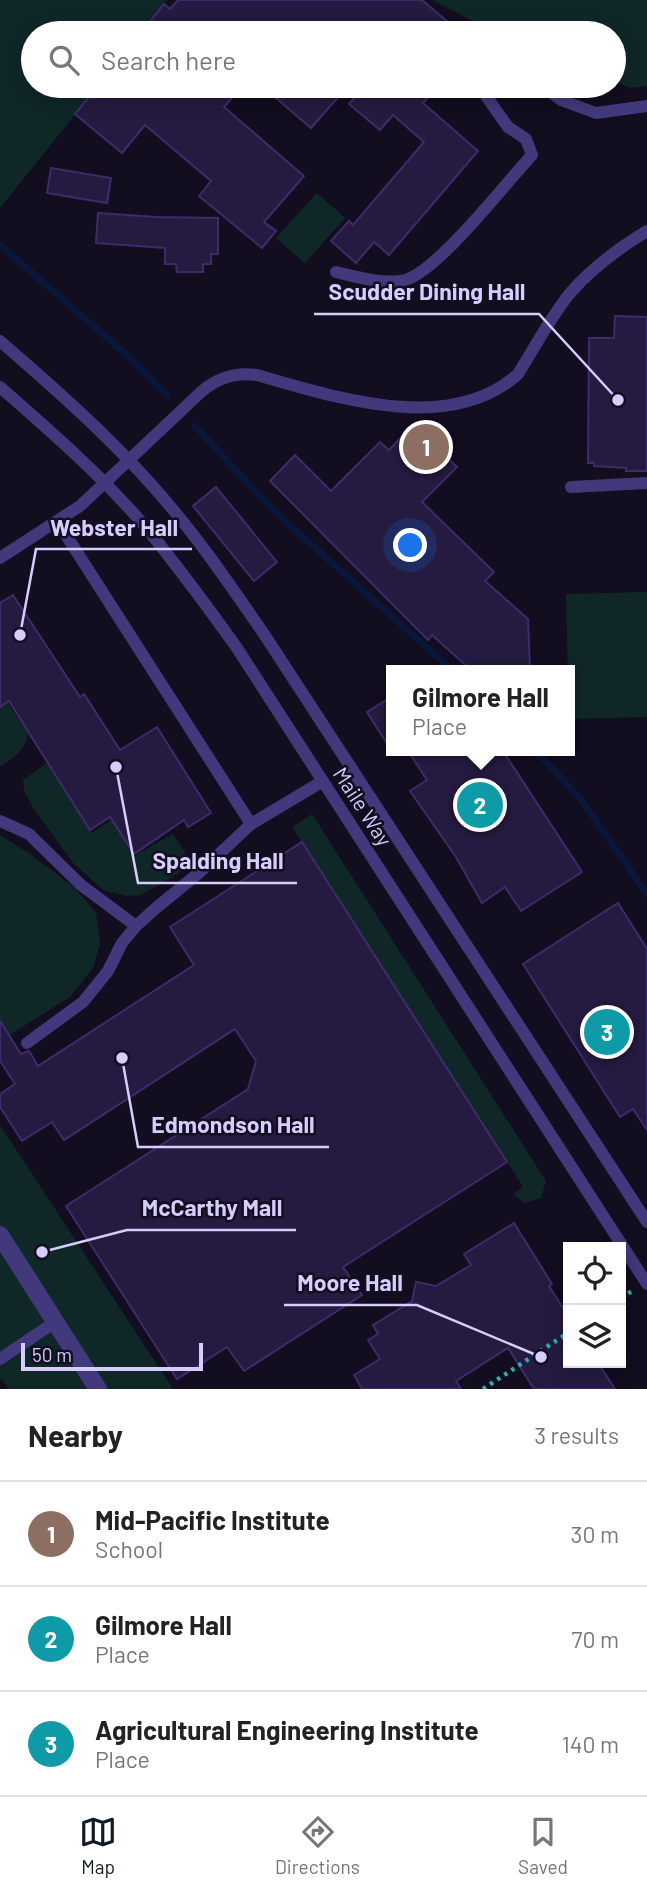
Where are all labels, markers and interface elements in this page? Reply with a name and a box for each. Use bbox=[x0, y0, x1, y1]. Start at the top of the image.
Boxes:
search box bbox=[21, 21, 626, 98]
icon: search bbox=[45, 41, 83, 79]
text: Search here bbox=[101, 44, 236, 75]
callout: Scudder Dining Hall bbox=[314, 270, 539, 314]
text: Scudder Dining Hall bbox=[329, 277, 525, 305]
pin: 1 bbox=[403, 421, 449, 473]
callout: Webster Hall bbox=[36, 505, 192, 549]
text: Webster Hall bbox=[50, 513, 178, 541]
your location bbox=[393, 528, 427, 562]
popup bbox=[386, 665, 575, 756]
text: Gilmore Hall bbox=[412, 681, 549, 712]
text: Place bbox=[412, 712, 467, 740]
street label: Maile Way bbox=[329, 762, 398, 851]
pin: 2 bbox=[457, 779, 503, 831]
callout: Spalding Hall bbox=[138, 839, 297, 883]
text: Spalding Hall bbox=[152, 846, 284, 874]
pin: 3 bbox=[584, 1006, 630, 1058]
callout: Edmondson Hall bbox=[138, 1103, 329, 1147]
text: Edmondson Hall bbox=[151, 1110, 315, 1138]
callout: McCarthy Mall bbox=[127, 1186, 296, 1230]
text: McCarthy Mall bbox=[142, 1193, 282, 1221]
map controls bbox=[563, 1242, 626, 1368]
button: locate bbox=[563, 1242, 626, 1305]
callout: Moore Hall bbox=[284, 1261, 417, 1305]
text: Moore Hall bbox=[297, 1268, 403, 1296]
button: layers bbox=[563, 1305, 626, 1368]
scale bar bbox=[21, 1340, 203, 1372]
text: 50 m bbox=[32, 1343, 72, 1366]
text: Nearby bbox=[28, 1417, 123, 1453]
text: 3 results bbox=[534, 1421, 619, 1449]
text: Mid-Pacific Institute bbox=[95, 1504, 330, 1535]
text: 1 bbox=[47, 1520, 55, 1548]
text: 30 m bbox=[571, 1520, 619, 1548]
text: School bbox=[95, 1535, 163, 1563]
text: Gilmore Hall bbox=[95, 1609, 232, 1640]
text: 2 bbox=[45, 1625, 57, 1653]
text: 70 m bbox=[572, 1625, 619, 1653]
text: Place bbox=[95, 1640, 150, 1668]
text: Agricultural Engineering Institute bbox=[95, 1714, 479, 1745]
text: 3 bbox=[45, 1730, 57, 1758]
text: 140 m bbox=[562, 1730, 619, 1758]
text: Place bbox=[95, 1745, 150, 1773]
tab: Map bbox=[79, 1813, 117, 1878]
tab: Directions bbox=[275, 1813, 360, 1878]
tab: Saved bbox=[518, 1813, 568, 1878]

